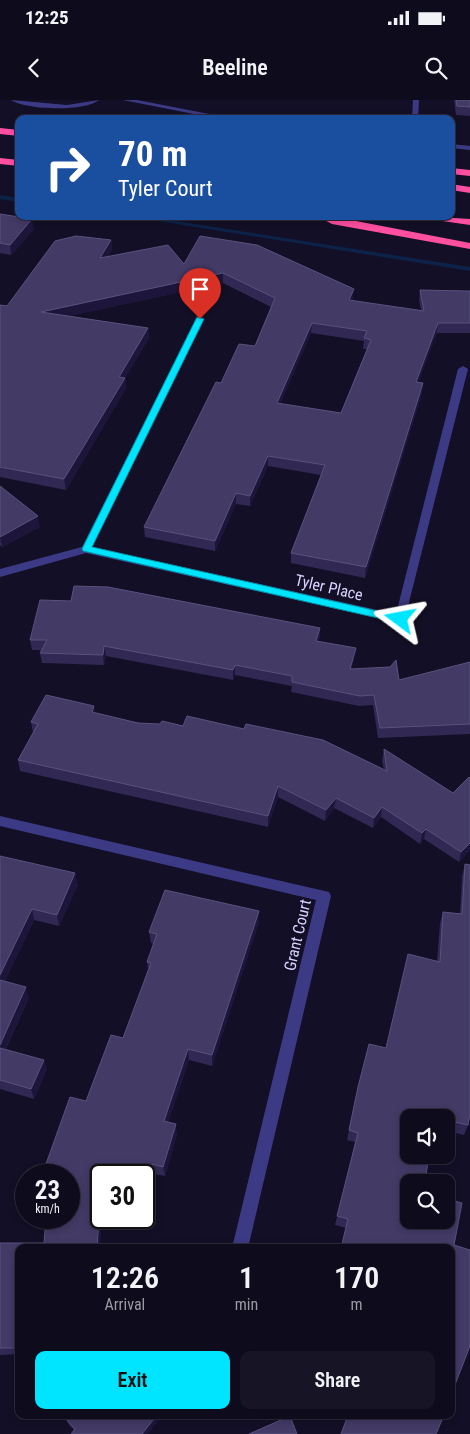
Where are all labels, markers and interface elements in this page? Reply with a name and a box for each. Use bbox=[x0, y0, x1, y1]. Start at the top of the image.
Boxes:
text: 12:25 bbox=[25, 6, 69, 29]
icon: back bbox=[20, 54, 48, 82]
icon: search bbox=[422, 54, 450, 82]
text: Beeline bbox=[202, 55, 268, 80]
text: 70 m bbox=[118, 134, 187, 175]
icon: right bbox=[35, 135, 100, 200]
text: Tyler Court bbox=[118, 176, 213, 201]
pin bbox=[179, 268, 221, 319]
icon: arrive bbox=[186, 275, 214, 303]
street label: Tyler Place bbox=[293, 570, 365, 605]
position arrow bbox=[373, 592, 425, 644]
street label: Grant Court bbox=[280, 897, 315, 973]
map controls bbox=[400, 1109, 455, 1229]
button: sound bbox=[400, 1109, 455, 1164]
speed limit sign: 30 bbox=[90, 1164, 155, 1229]
button: search bbox=[400, 1174, 455, 1229]
text: 23 bbox=[35, 1176, 60, 1205]
text: km/h bbox=[35, 1202, 60, 1216]
text: 12:26 bbox=[91, 1260, 159, 1295]
text: 1 bbox=[239, 1260, 254, 1295]
text: 170 bbox=[334, 1260, 379, 1295]
text: Arrival bbox=[105, 1295, 145, 1314]
text: min bbox=[235, 1295, 258, 1314]
text: m bbox=[351, 1295, 363, 1314]
button: Exit bbox=[35, 1351, 230, 1409]
button: Share bbox=[240, 1351, 435, 1409]

